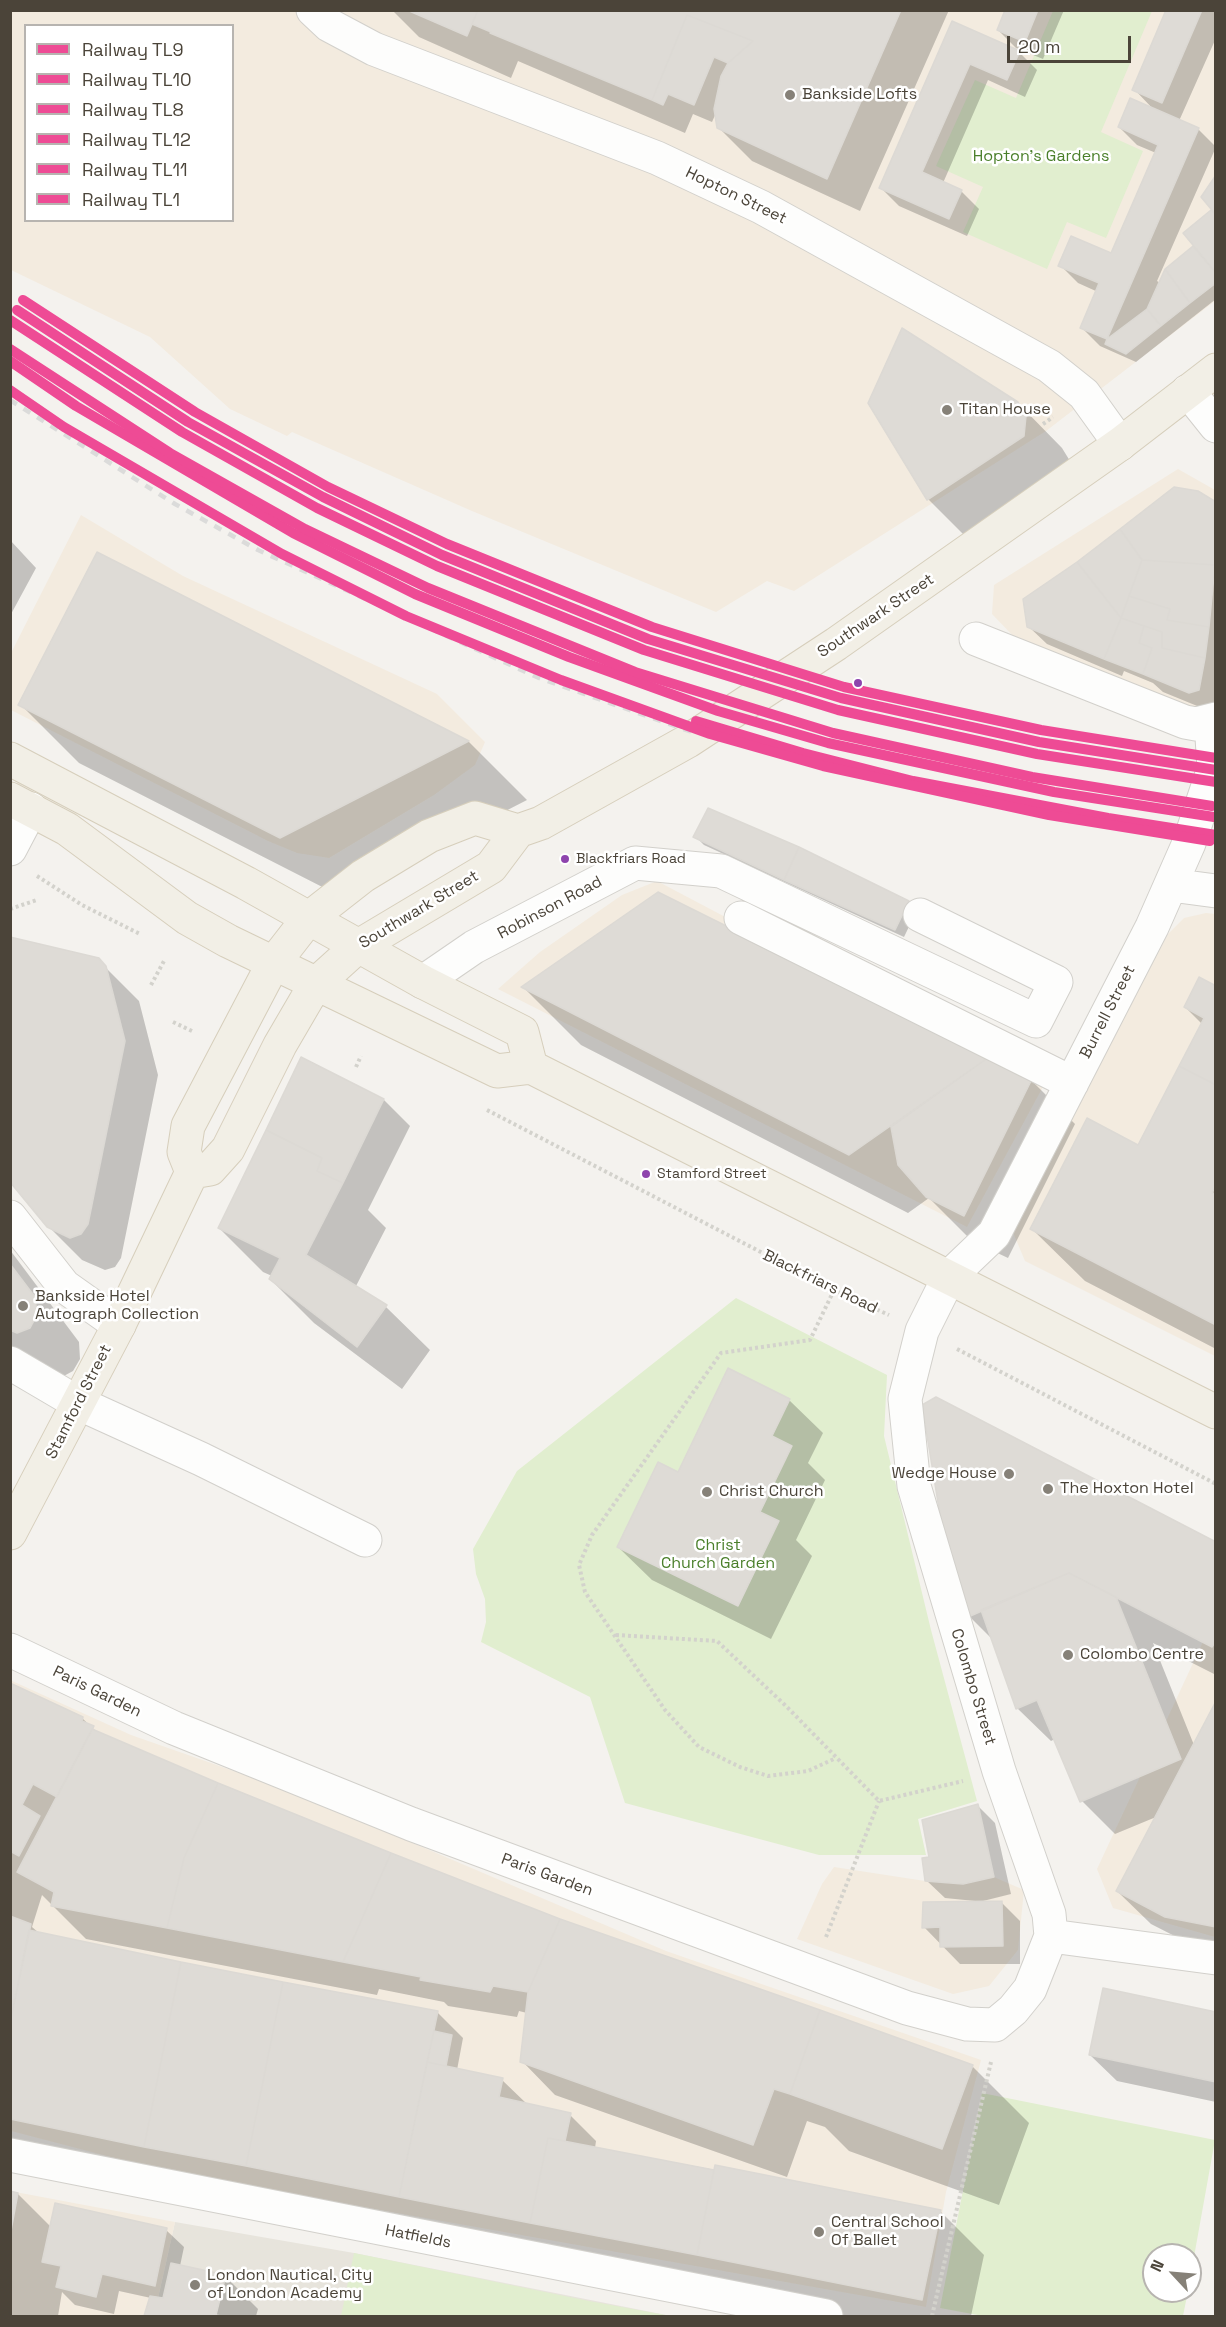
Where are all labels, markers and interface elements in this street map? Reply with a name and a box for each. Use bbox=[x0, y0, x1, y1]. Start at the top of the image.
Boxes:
legend bbox=[24, 24, 234, 222]
scale bar bbox=[1010, 24, 1134, 62]
text: 20 m bbox=[1018, 35, 1061, 58]
text: Railway TL9 bbox=[82, 38, 184, 61]
text: Railway TL10 bbox=[82, 68, 192, 91]
place label: Bankside Lofts bbox=[802, 85, 917, 105]
marker: Bankside Lofts bbox=[783, 88, 797, 102]
text: Railway TL8 bbox=[82, 98, 184, 121]
text: Railway TL12 bbox=[82, 128, 191, 151]
park label: Hopton's Gardens bbox=[973, 147, 1109, 167]
text: Railway TL11 bbox=[82, 158, 188, 181]
street label: Hopton Street bbox=[682, 163, 790, 229]
text: Railway TL1 bbox=[82, 188, 180, 211]
place label: Titan House bbox=[959, 400, 1051, 420]
marker: Titan House bbox=[940, 403, 954, 417]
street label: Southwark Street bbox=[814, 570, 938, 662]
unlabelled marker bbox=[852, 677, 864, 689]
place label: Blackfriars Road bbox=[576, 851, 686, 867]
marker: Blackfriars Road bbox=[559, 853, 571, 865]
street label: Southwark Street bbox=[356, 867, 482, 953]
street label: Robinson Road bbox=[494, 872, 606, 944]
street label: Burrell Street bbox=[1076, 962, 1140, 1062]
place label: Stamford Street bbox=[657, 1166, 767, 1182]
marker: Stamford Street bbox=[640, 1168, 652, 1180]
street label: Blackfriars Road bbox=[759, 1246, 881, 1318]
place label: Bankside Hotel Autograph Collection bbox=[35, 1287, 199, 1325]
marker: Bankside Hotel Autograph Collection bbox=[16, 1299, 30, 1313]
street label: Stamford Street bbox=[42, 1342, 116, 1462]
place label: Wedge House bbox=[892, 1464, 997, 1484]
marker: Wedge House bbox=[1002, 1467, 1016, 1481]
place label: The Hoxton Hotel bbox=[1060, 1479, 1194, 1499]
place label: Christ Church bbox=[719, 1482, 824, 1502]
marker: The Hoxton Hotel bbox=[1041, 1482, 1055, 1496]
marker: Christ Church bbox=[700, 1485, 714, 1499]
park label: Christ Church Garden bbox=[661, 1536, 775, 1574]
street label: Colombo Street bbox=[946, 1626, 1000, 1748]
place label: Colombo Centre bbox=[1080, 1645, 1204, 1665]
marker: Colombo Centre bbox=[1061, 1648, 1075, 1662]
street label: Paris Garden bbox=[50, 1662, 144, 1722]
street label: Paris Garden bbox=[499, 1850, 595, 1900]
place label: Central School Of Ballet bbox=[831, 2213, 944, 2251]
street label: Hatfields bbox=[383, 2221, 453, 2253]
marker: Central School Of Ballet bbox=[812, 2225, 826, 2239]
north arrow bbox=[1142, 2243, 1202, 2303]
text: N bbox=[1145, 2256, 1169, 2275]
place label: London Nautical, City of London Academy bbox=[207, 2266, 372, 2304]
marker: London Nautical, City of London Academy bbox=[188, 2278, 202, 2292]

